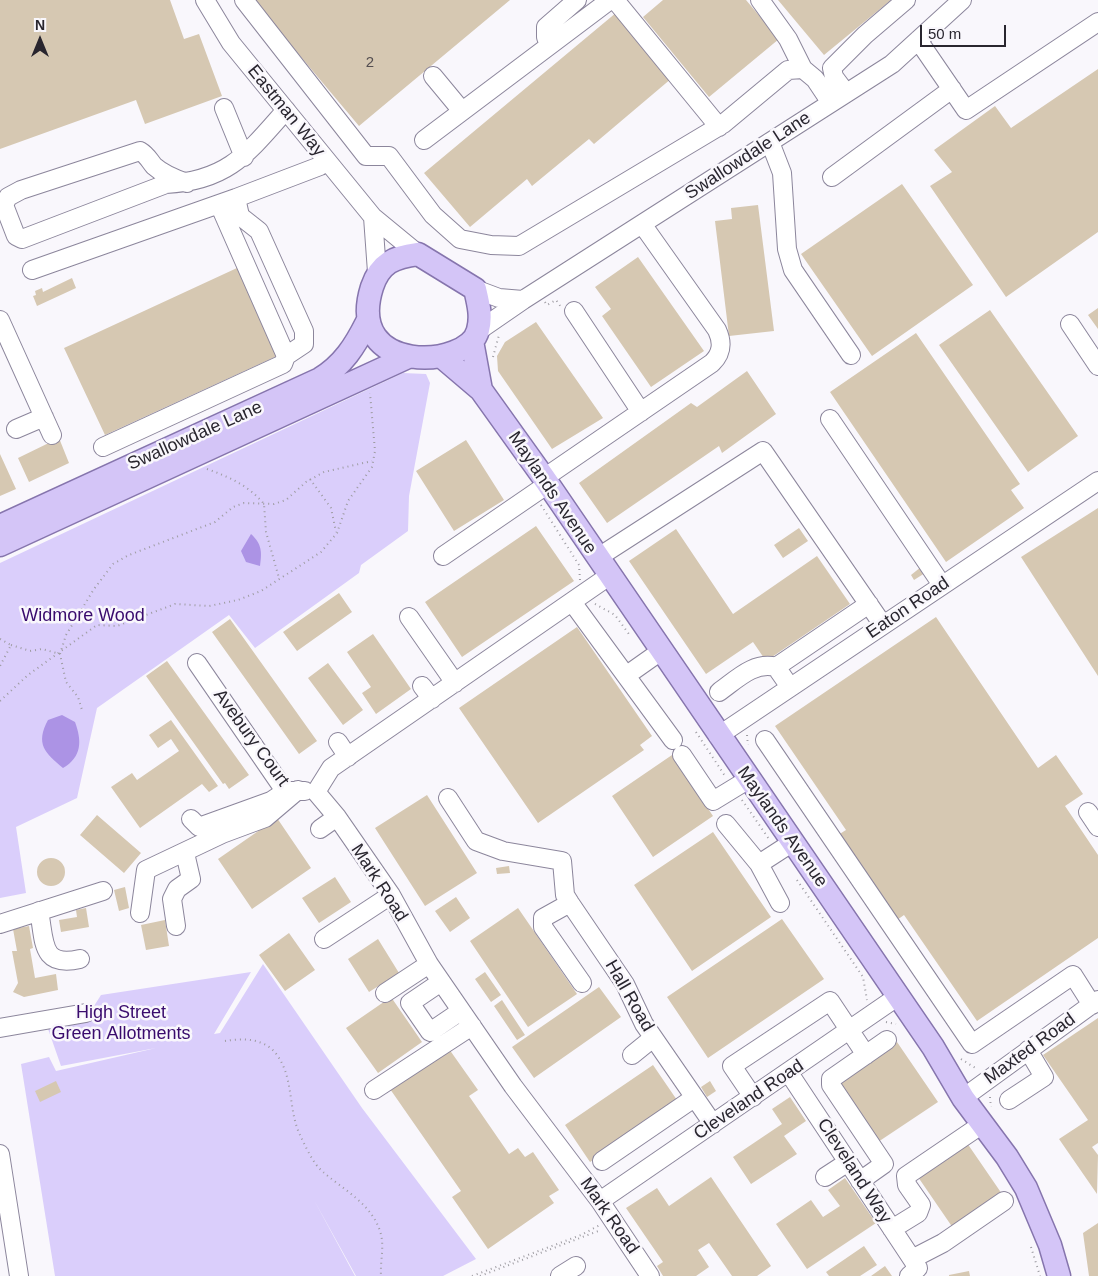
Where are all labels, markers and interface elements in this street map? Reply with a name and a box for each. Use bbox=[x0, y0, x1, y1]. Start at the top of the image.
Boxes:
north arrow bbox=[15, 15, 65, 65]
scale bar bbox=[923, 15, 1009, 47]
text: N bbox=[35, 17, 45, 33]
text: 50 m bbox=[928, 25, 961, 42]
house number: 2 bbox=[366, 54, 374, 72]
street label: Eastman Way bbox=[243, 61, 329, 161]
street label: Swallowdale Lane bbox=[681, 107, 815, 205]
street label: Swallowdale Lane bbox=[124, 397, 266, 475]
street label: Maylands Avenue bbox=[503, 428, 601, 558]
street label: Eaton Road bbox=[863, 572, 953, 644]
park label: Widmore Wood bbox=[21, 605, 145, 627]
street label: Avebury Court bbox=[209, 685, 293, 791]
street label: Maylands Avenue bbox=[732, 762, 832, 892]
street label: Mark Road bbox=[346, 840, 412, 926]
street label: Hall Road bbox=[600, 956, 658, 1036]
park label: High Street Green Allotments bbox=[51, 1002, 191, 1044]
street label: Maxted Road bbox=[980, 1009, 1080, 1089]
street label: Cleveland Road bbox=[690, 1055, 808, 1145]
street label: Cleveland Way bbox=[812, 1115, 896, 1227]
street label: Mark Road bbox=[575, 1174, 643, 1258]

